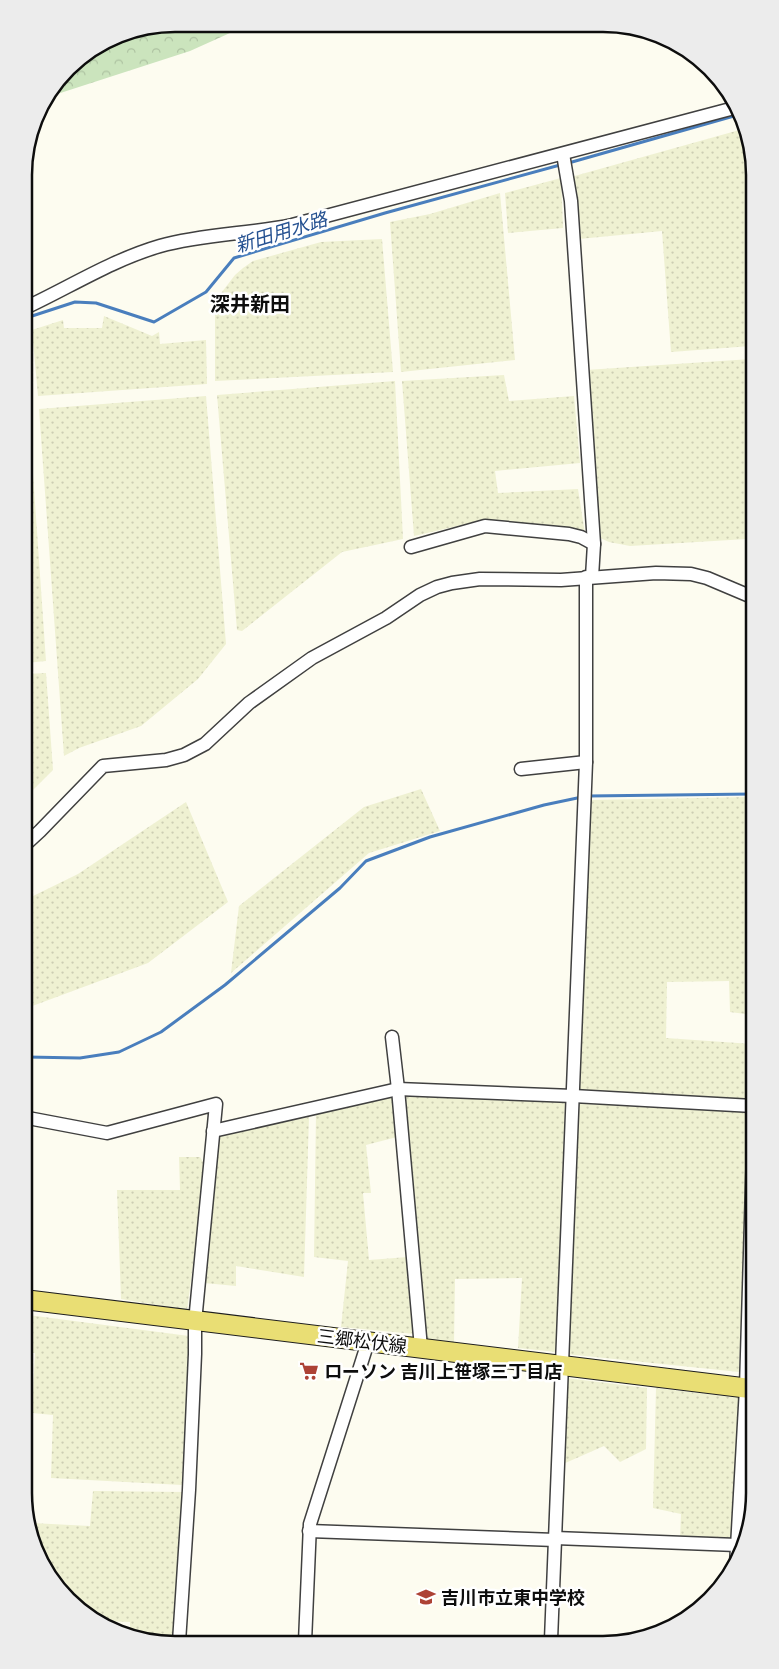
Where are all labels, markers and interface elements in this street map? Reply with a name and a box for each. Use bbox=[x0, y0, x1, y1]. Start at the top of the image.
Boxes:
water label: 新田用水路 bbox=[232, 206, 332, 257]
district label: 深井新田 bbox=[210, 290, 290, 317]
street label: 三郷松伏線 bbox=[316, 1324, 408, 1358]
supermarket icon: ローソン 吉川上笹塚三丁目店 bbox=[298, 1360, 320, 1382]
place label: ローソン 吉川上笹塚三丁目店 bbox=[324, 1360, 562, 1383]
school or university icon: 吉川市立東中学校 bbox=[415, 1586, 437, 1608]
place label: 吉川市立東中学校 bbox=[441, 1586, 585, 1609]

